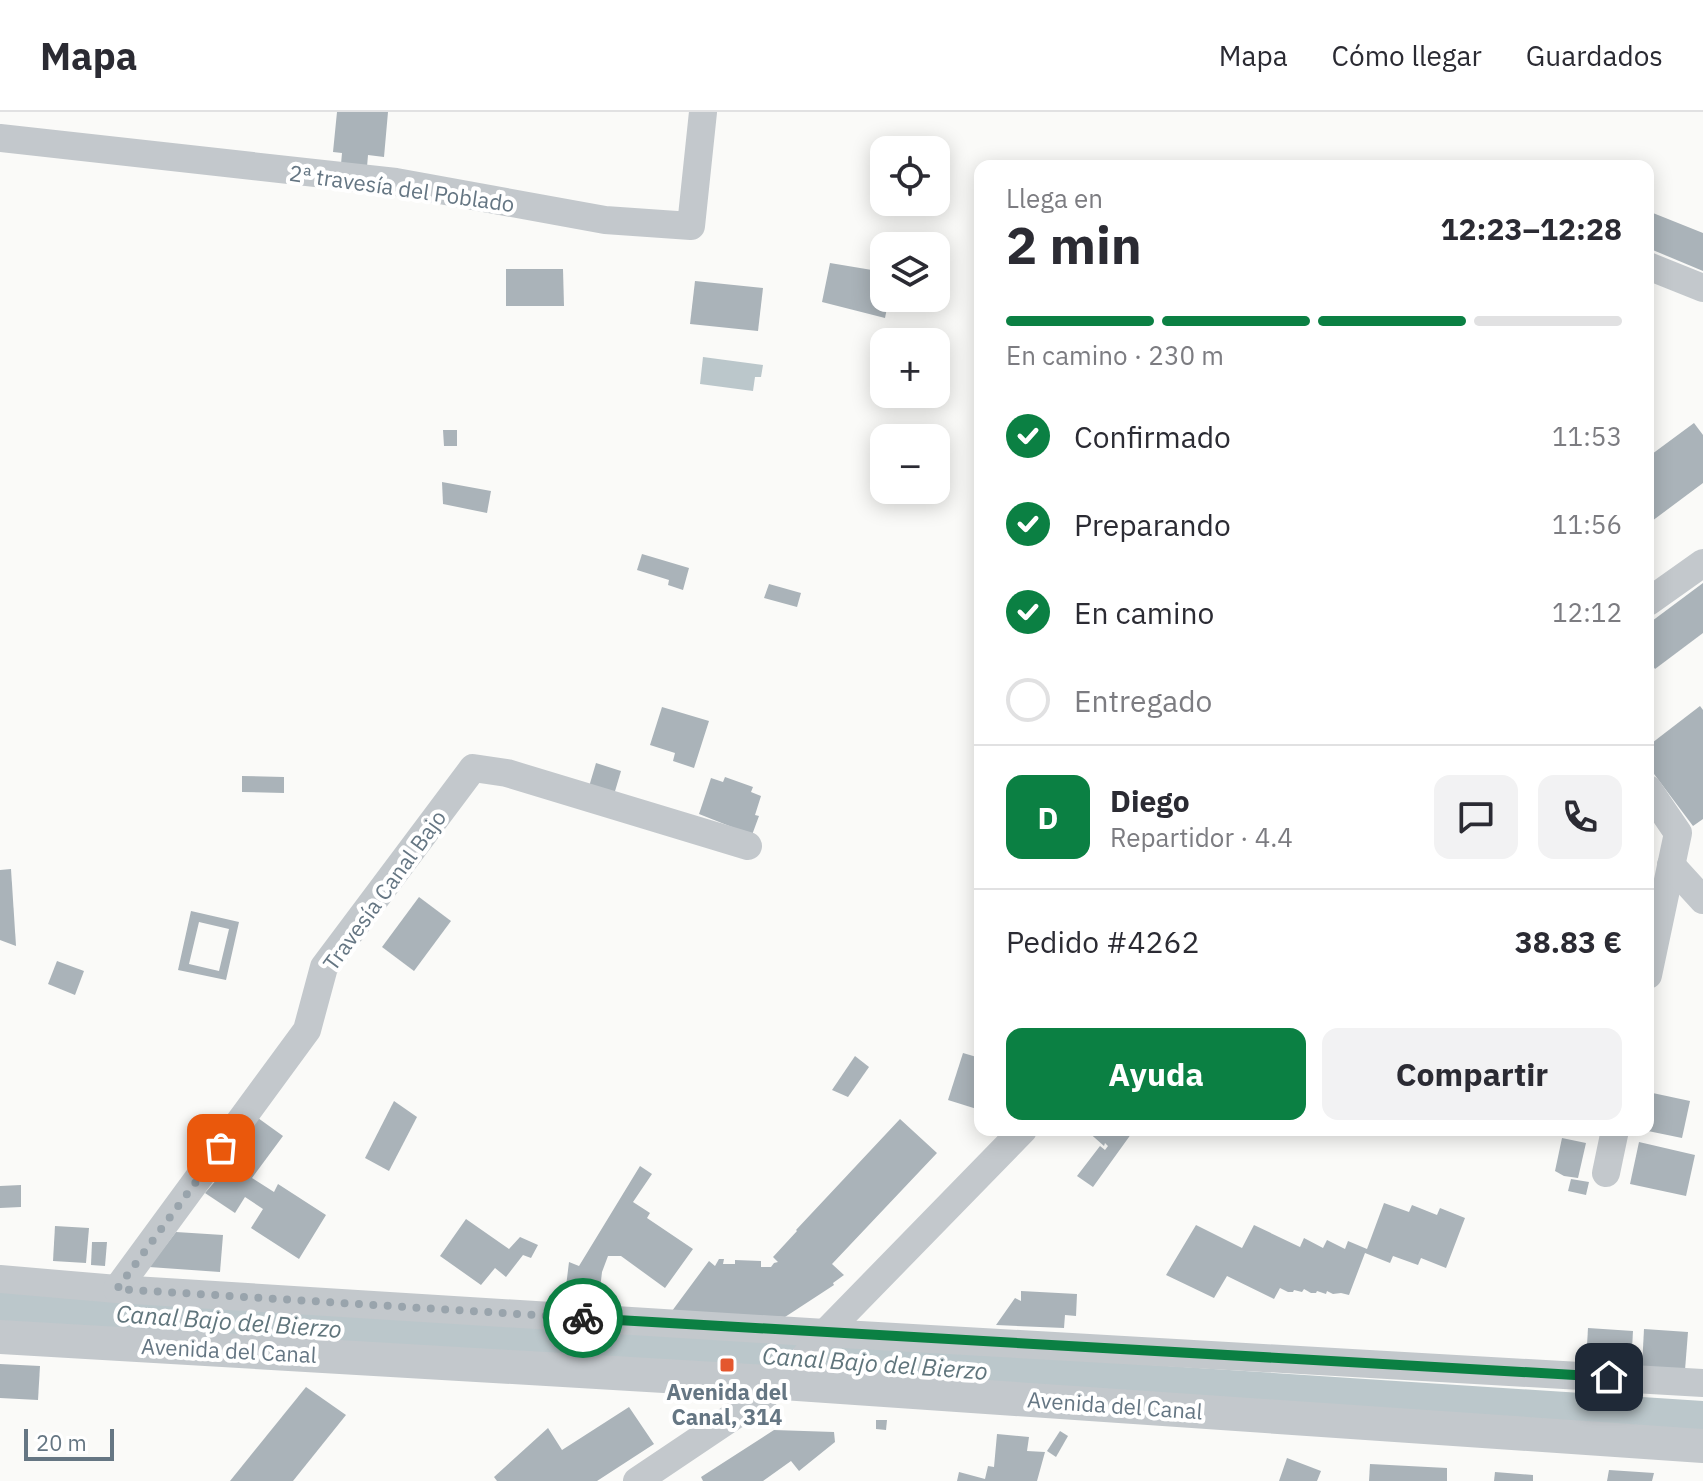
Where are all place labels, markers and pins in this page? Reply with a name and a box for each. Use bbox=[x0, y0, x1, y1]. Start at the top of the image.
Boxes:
pin bbox=[187, 1114, 255, 1182]
pin bbox=[1575, 1343, 1643, 1411]
marker: Avenida del Canal, 314 bbox=[718, 1356, 736, 1374]
place label: Avenida del Canal, 314 bbox=[666, 1377, 788, 1431]

